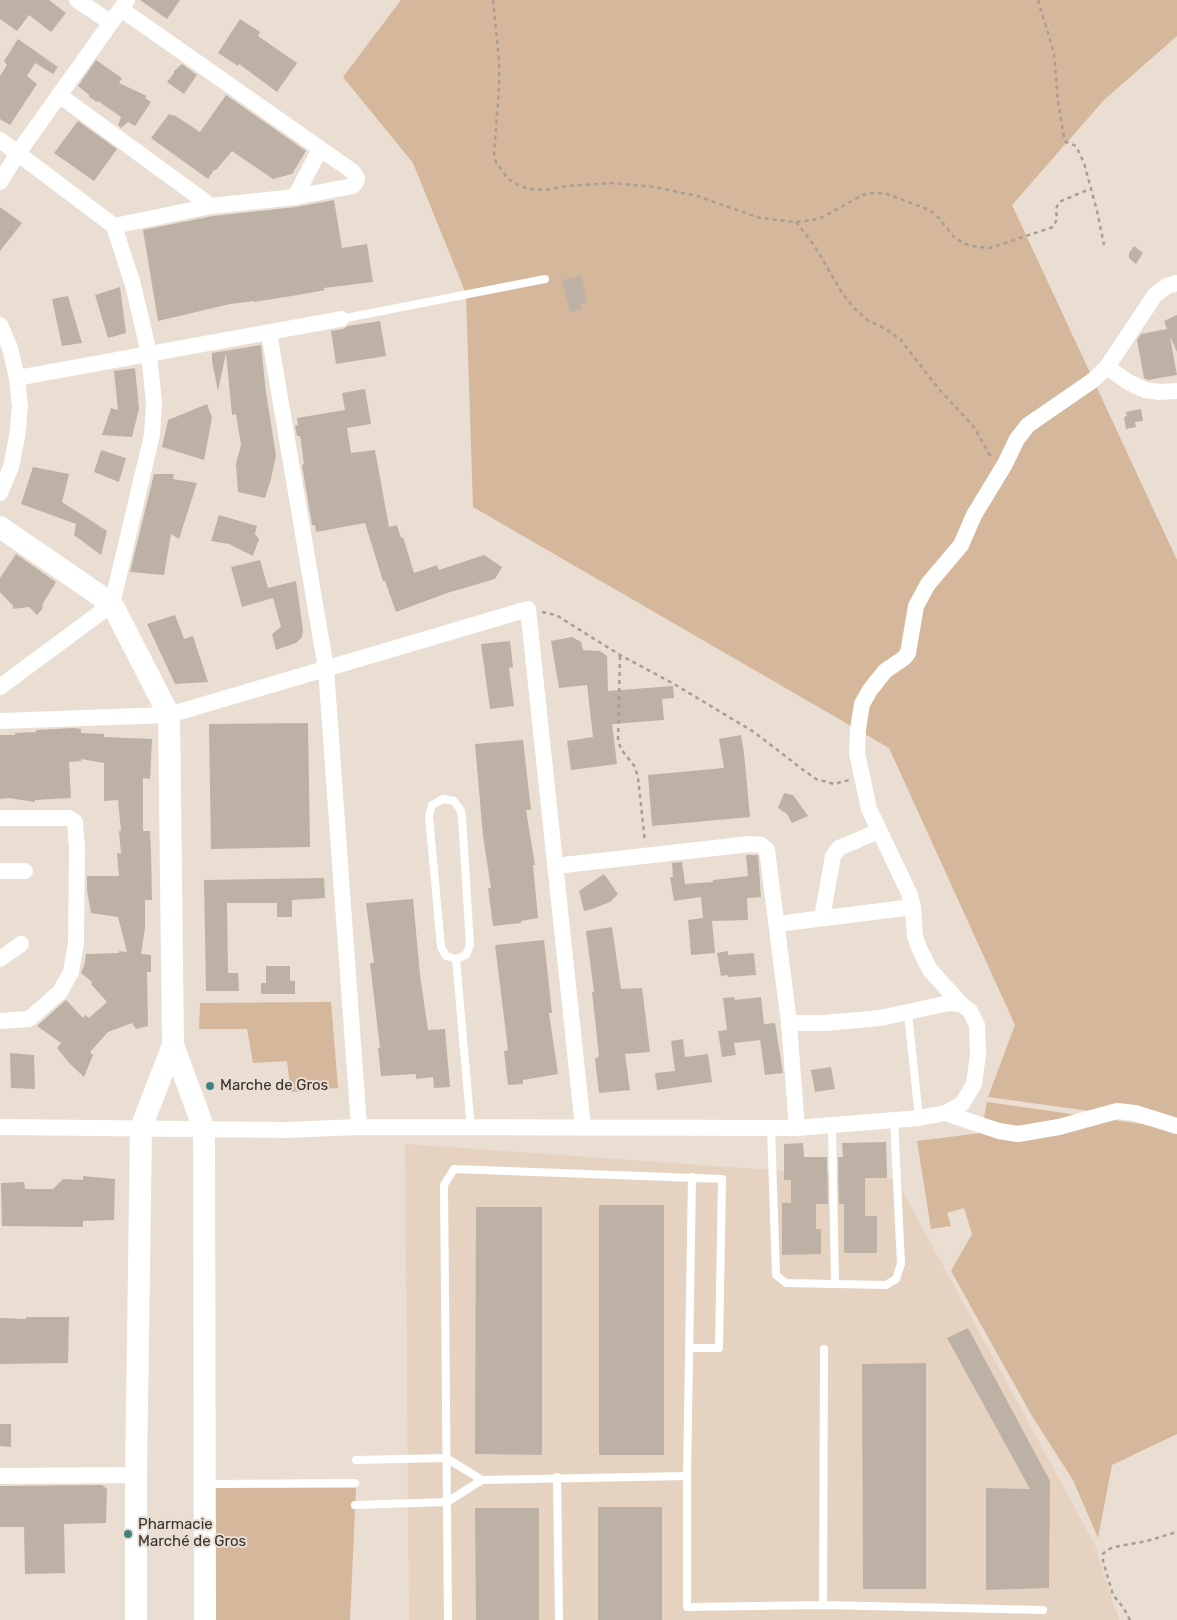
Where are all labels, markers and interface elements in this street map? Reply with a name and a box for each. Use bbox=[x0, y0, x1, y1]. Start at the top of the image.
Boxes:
place label: Marche de Gros bbox=[220, 1077, 328, 1095]
marker: Marche de Gros bbox=[204, 1080, 216, 1092]
place label: Pharmacie Marché de Gros bbox=[138, 1516, 246, 1551]
marker: Pharmacie Marché de Gros bbox=[122, 1528, 134, 1540]

